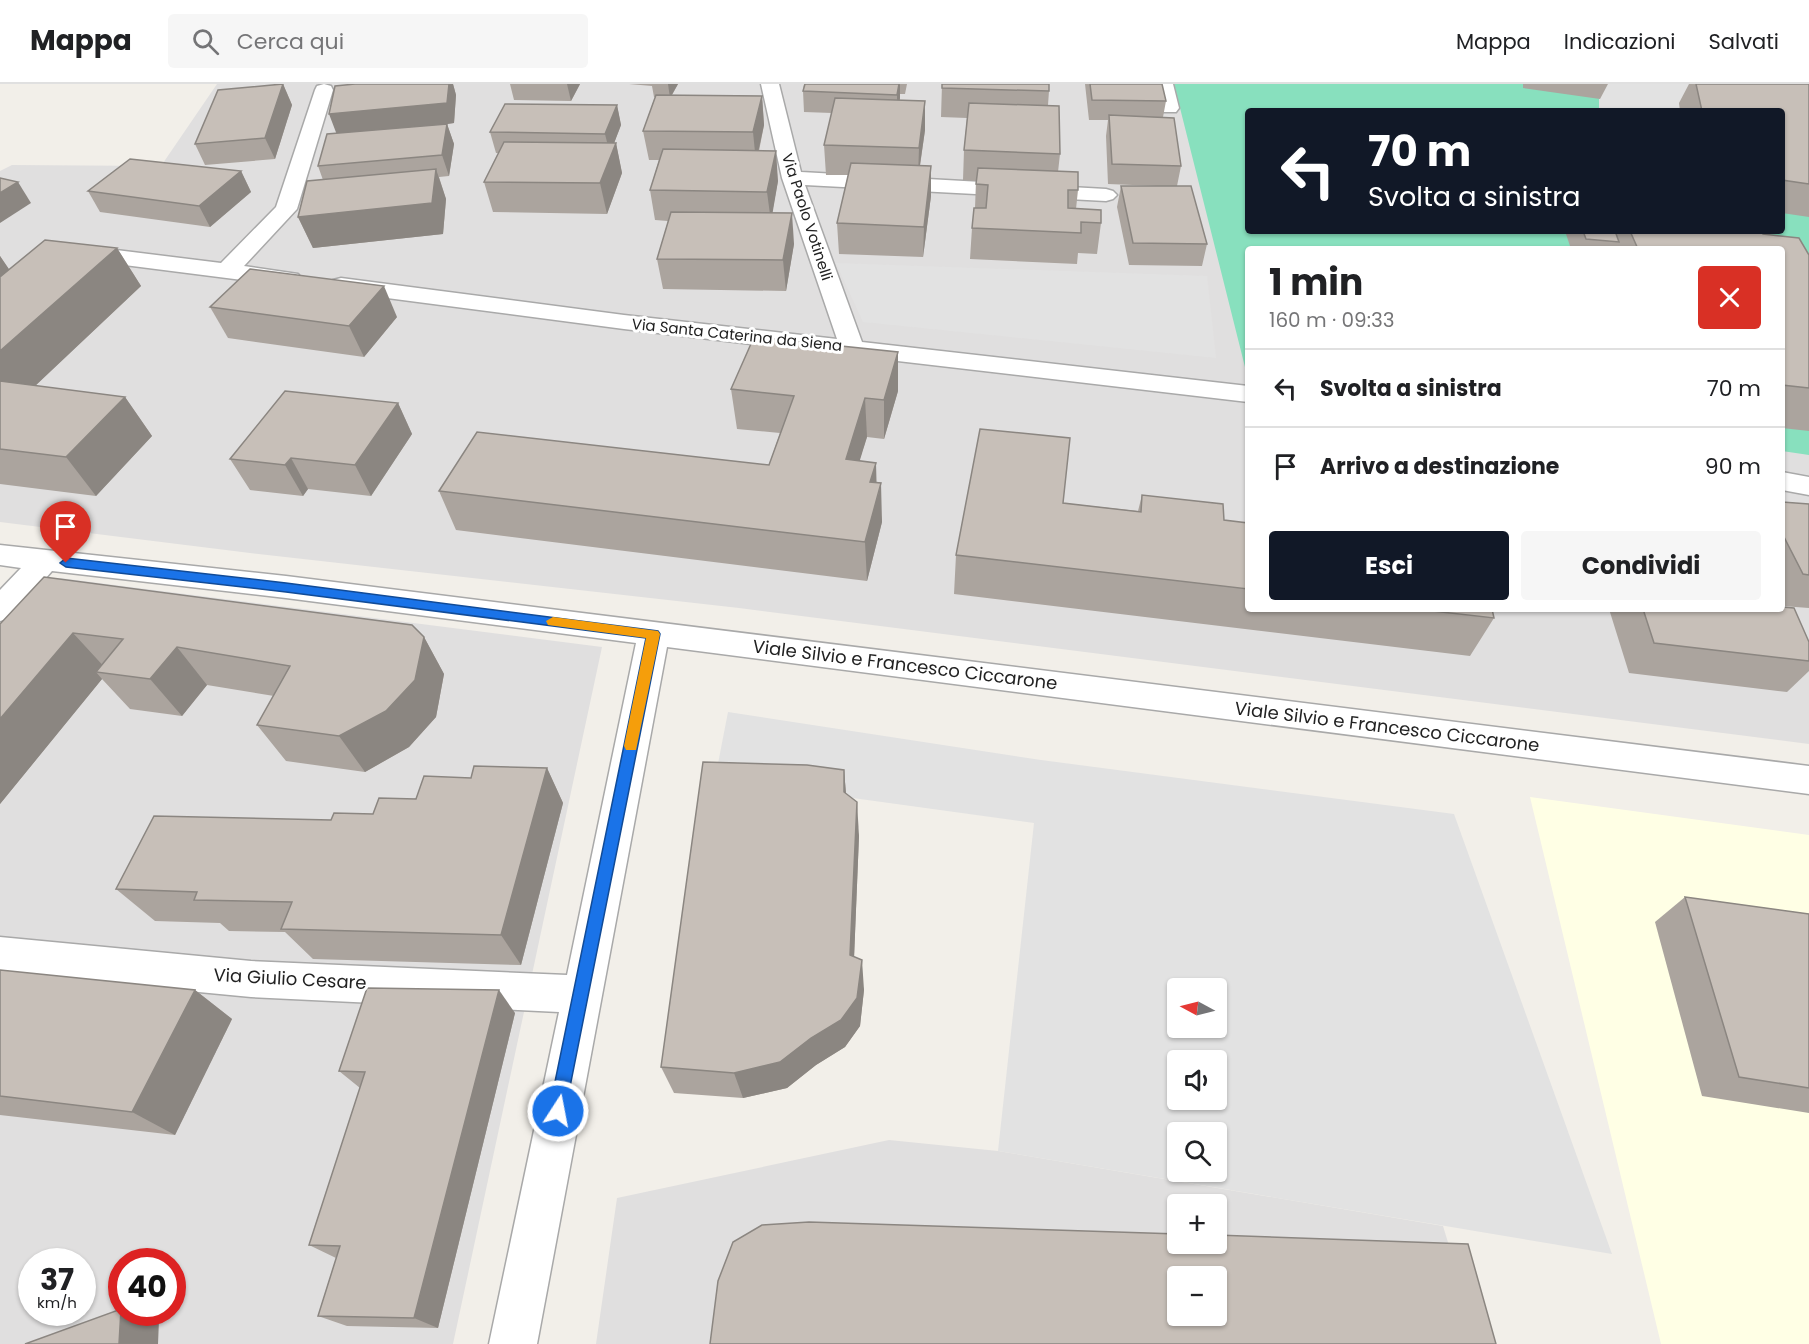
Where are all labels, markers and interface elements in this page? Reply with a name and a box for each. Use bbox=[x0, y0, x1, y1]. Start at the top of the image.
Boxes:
search box bbox=[168, 14, 588, 68]
text: Mappa bbox=[30, 21, 132, 60]
icon: search bbox=[189, 25, 222, 58]
text: Cerca qui bbox=[237, 26, 344, 57]
text: Mappa bbox=[1456, 27, 1531, 56]
text: Indicazioni bbox=[1564, 27, 1676, 56]
text: Salvati bbox=[1709, 27, 1779, 56]
text: 70 m bbox=[1368, 122, 1471, 181]
icon: left bbox=[1269, 132, 1347, 210]
street label: Via Paolo Votinelli bbox=[777, 151, 838, 283]
text: Svolta a sinistra bbox=[1368, 178, 1581, 215]
text: 1 min bbox=[1269, 257, 1363, 308]
button: close bbox=[1698, 266, 1761, 329]
text: 160 m · 09:33 bbox=[1269, 306, 1395, 334]
street label: Via Santa Caterina da Siena bbox=[631, 313, 843, 356]
icon: left bbox=[1269, 372, 1302, 405]
text: Svolta a sinistra bbox=[1320, 373, 1502, 404]
text: 70 m bbox=[1707, 373, 1761, 404]
icon: arrive bbox=[1269, 450, 1302, 483]
text: Arrivo a destinazione bbox=[1320, 451, 1559, 482]
text: 90 m bbox=[1705, 451, 1761, 482]
pin bbox=[40, 501, 91, 563]
icon: arrive bbox=[49, 510, 82, 543]
button: Esci bbox=[1269, 531, 1509, 600]
button: Condividi bbox=[1521, 531, 1761, 600]
street label: Viale Silvio e Francesco Ciccarone bbox=[751, 633, 1059, 696]
street label: Viale Silvio e Francesco Ciccarone bbox=[1233, 695, 1541, 758]
street label: Via Giulio Cesare bbox=[213, 962, 367, 995]
north arrow bbox=[1167, 978, 1227, 1038]
map controls bbox=[1167, 978, 1227, 1326]
button: sound bbox=[1167, 1050, 1227, 1110]
position arrow bbox=[526, 1079, 590, 1143]
button: search bbox=[1167, 1122, 1227, 1182]
button: + bbox=[1167, 1194, 1227, 1254]
speed limit sign: 40 bbox=[108, 1248, 186, 1326]
text: 37 bbox=[40, 1258, 74, 1301]
button: − bbox=[1167, 1266, 1227, 1326]
text: km/h bbox=[37, 1292, 77, 1313]

